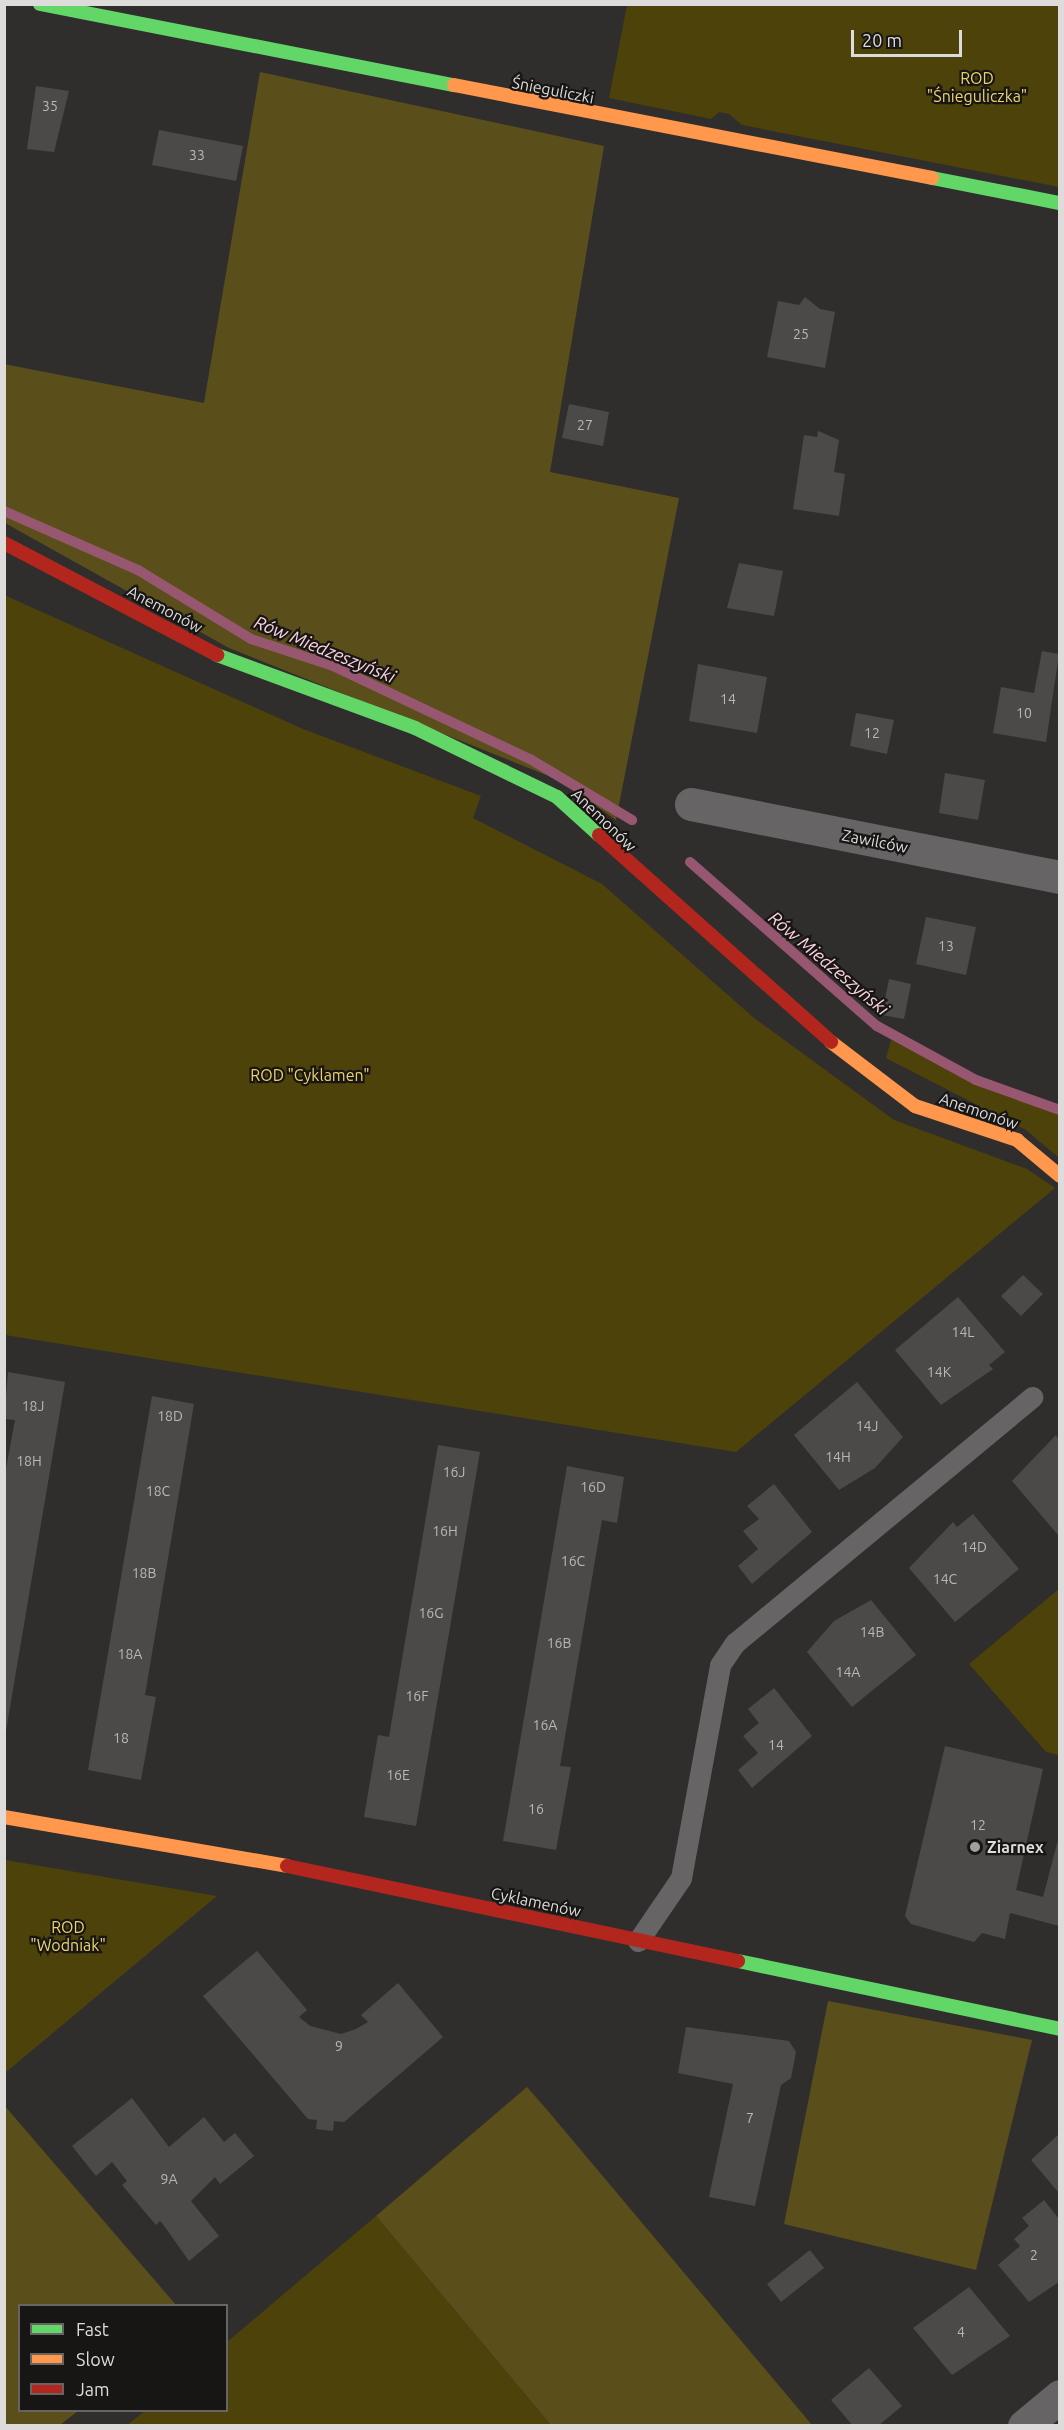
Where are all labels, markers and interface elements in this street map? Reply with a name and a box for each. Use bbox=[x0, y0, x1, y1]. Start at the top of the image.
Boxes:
scale bar bbox=[854, 18, 965, 56]
text: 20 m bbox=[862, 30, 902, 50]
park label: ROD "Śnieguliczka" bbox=[927, 68, 1027, 106]
street label: Śnieguliczki bbox=[510, 73, 596, 107]
house number: 35 bbox=[42, 98, 58, 114]
house number: 33 bbox=[189, 147, 205, 163]
house number: 25 bbox=[793, 326, 809, 342]
house number: 27 bbox=[577, 417, 593, 433]
street label: Anemonów bbox=[124, 581, 206, 637]
water label: Rów Miedzeszyński bbox=[251, 611, 399, 687]
house number: 14 bbox=[720, 691, 736, 707]
house number: 10 bbox=[1016, 705, 1032, 721]
house number: 12 bbox=[864, 725, 880, 741]
street label: Anemonów bbox=[568, 784, 640, 856]
street label: Zawilców bbox=[840, 825, 910, 857]
water label: Rów Miedzeszyński bbox=[764, 906, 894, 1020]
house number: 13 bbox=[938, 938, 954, 954]
park label: ROD "Cyklamen" bbox=[250, 1065, 370, 1085]
street label: Anemonów bbox=[937, 1089, 1021, 1133]
house number: 14L bbox=[952, 1324, 974, 1340]
house number: 14K bbox=[927, 1364, 951, 1380]
house number: 18J bbox=[22, 1398, 44, 1414]
house number: 18D bbox=[157, 1408, 183, 1424]
house number: 14J bbox=[856, 1418, 878, 1434]
house number: 14H bbox=[825, 1449, 851, 1465]
house number: 18H bbox=[16, 1453, 42, 1469]
house number: 16J bbox=[443, 1464, 465, 1480]
house number: 16D bbox=[580, 1479, 606, 1495]
house number: 18C bbox=[146, 1483, 170, 1499]
house number: 16H bbox=[432, 1523, 458, 1539]
house number: 14D bbox=[961, 1539, 987, 1555]
house number: 16C bbox=[561, 1553, 585, 1569]
house number: 18B bbox=[132, 1565, 156, 1581]
house number: 14C bbox=[933, 1571, 957, 1587]
house number: 16G bbox=[418, 1605, 444, 1621]
house number: 14B bbox=[860, 1624, 884, 1640]
house number: 16B bbox=[547, 1635, 571, 1651]
house number: 18A bbox=[118, 1646, 142, 1662]
house number: 14A bbox=[836, 1664, 860, 1680]
house number: 16F bbox=[405, 1688, 429, 1704]
house number: 16A bbox=[533, 1717, 557, 1733]
house number: 18 bbox=[113, 1730, 129, 1746]
house number: 14 bbox=[768, 1737, 784, 1753]
house number: 16E bbox=[386, 1767, 410, 1783]
house number: 16 bbox=[528, 1801, 544, 1817]
house number: 12 bbox=[970, 1817, 986, 1833]
place label: Ziarnex bbox=[987, 1837, 1044, 1857]
marker: Ziarnex bbox=[968, 1840, 982, 1854]
street label: Cyklamenów bbox=[489, 1883, 583, 1921]
park label: ROD "Wodniak" bbox=[30, 1917, 106, 1955]
house number: 9 bbox=[335, 2038, 343, 2054]
house number: 7 bbox=[746, 2110, 754, 2126]
house number: 9A bbox=[161, 2171, 177, 2187]
house number: 2 bbox=[1030, 2247, 1038, 2263]
legend bbox=[18, 2304, 228, 2412]
text: Fast bbox=[76, 2319, 109, 2339]
house number: 4 bbox=[957, 2324, 965, 2340]
text: Slow bbox=[76, 2349, 115, 2369]
text: Jam bbox=[76, 2379, 110, 2399]

